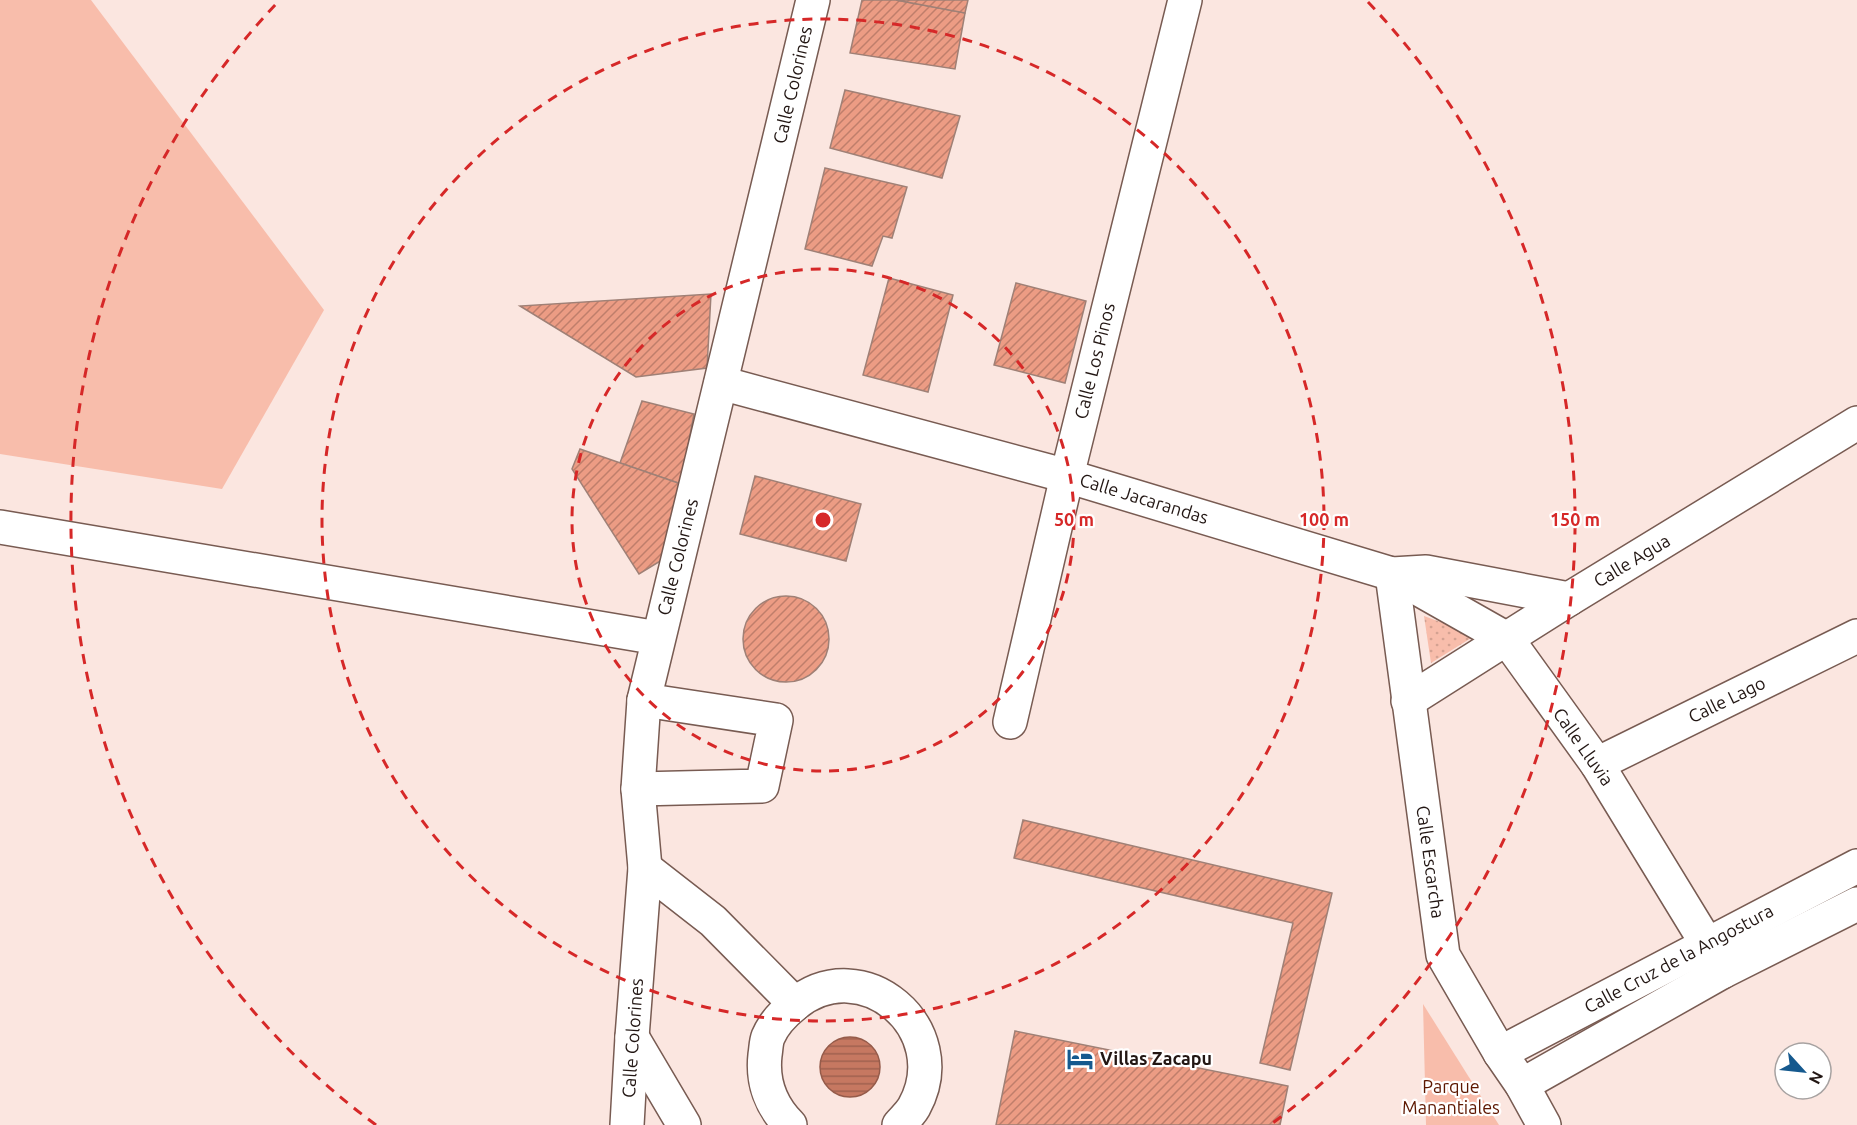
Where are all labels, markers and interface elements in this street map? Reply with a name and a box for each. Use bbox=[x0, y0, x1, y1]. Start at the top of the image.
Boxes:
street label: Calle Colorines bbox=[769, 24, 815, 145]
street label: Calle Los Pinos bbox=[1070, 300, 1118, 421]
street label: Calle Jacarandas bbox=[1078, 469, 1211, 527]
street label: Calle Colorines bbox=[653, 496, 701, 617]
text: 50 m bbox=[1054, 509, 1094, 529]
text: 100 m bbox=[1299, 509, 1349, 529]
text: 150 m bbox=[1550, 509, 1600, 529]
centre of rings bbox=[813, 510, 833, 530]
street label: Calle Agua bbox=[1590, 530, 1673, 591]
street label: Calle Lago bbox=[1685, 672, 1768, 726]
street label: Calle Lluvia bbox=[1550, 704, 1618, 789]
street label: Calle Escarcha bbox=[1413, 804, 1449, 920]
street label: Calle Cruz de la Angostura bbox=[1581, 900, 1776, 1017]
street label: Calle Colorines bbox=[618, 977, 646, 1098]
north arrow bbox=[1773, 1041, 1833, 1101]
hotel icon: Villas Zacapu bbox=[1065, 1044, 1095, 1074]
place label: Villas Zacapu bbox=[1100, 1048, 1212, 1068]
text: N bbox=[1806, 1068, 1827, 1087]
park label: Parque Manantiales bbox=[1402, 1076, 1500, 1117]

